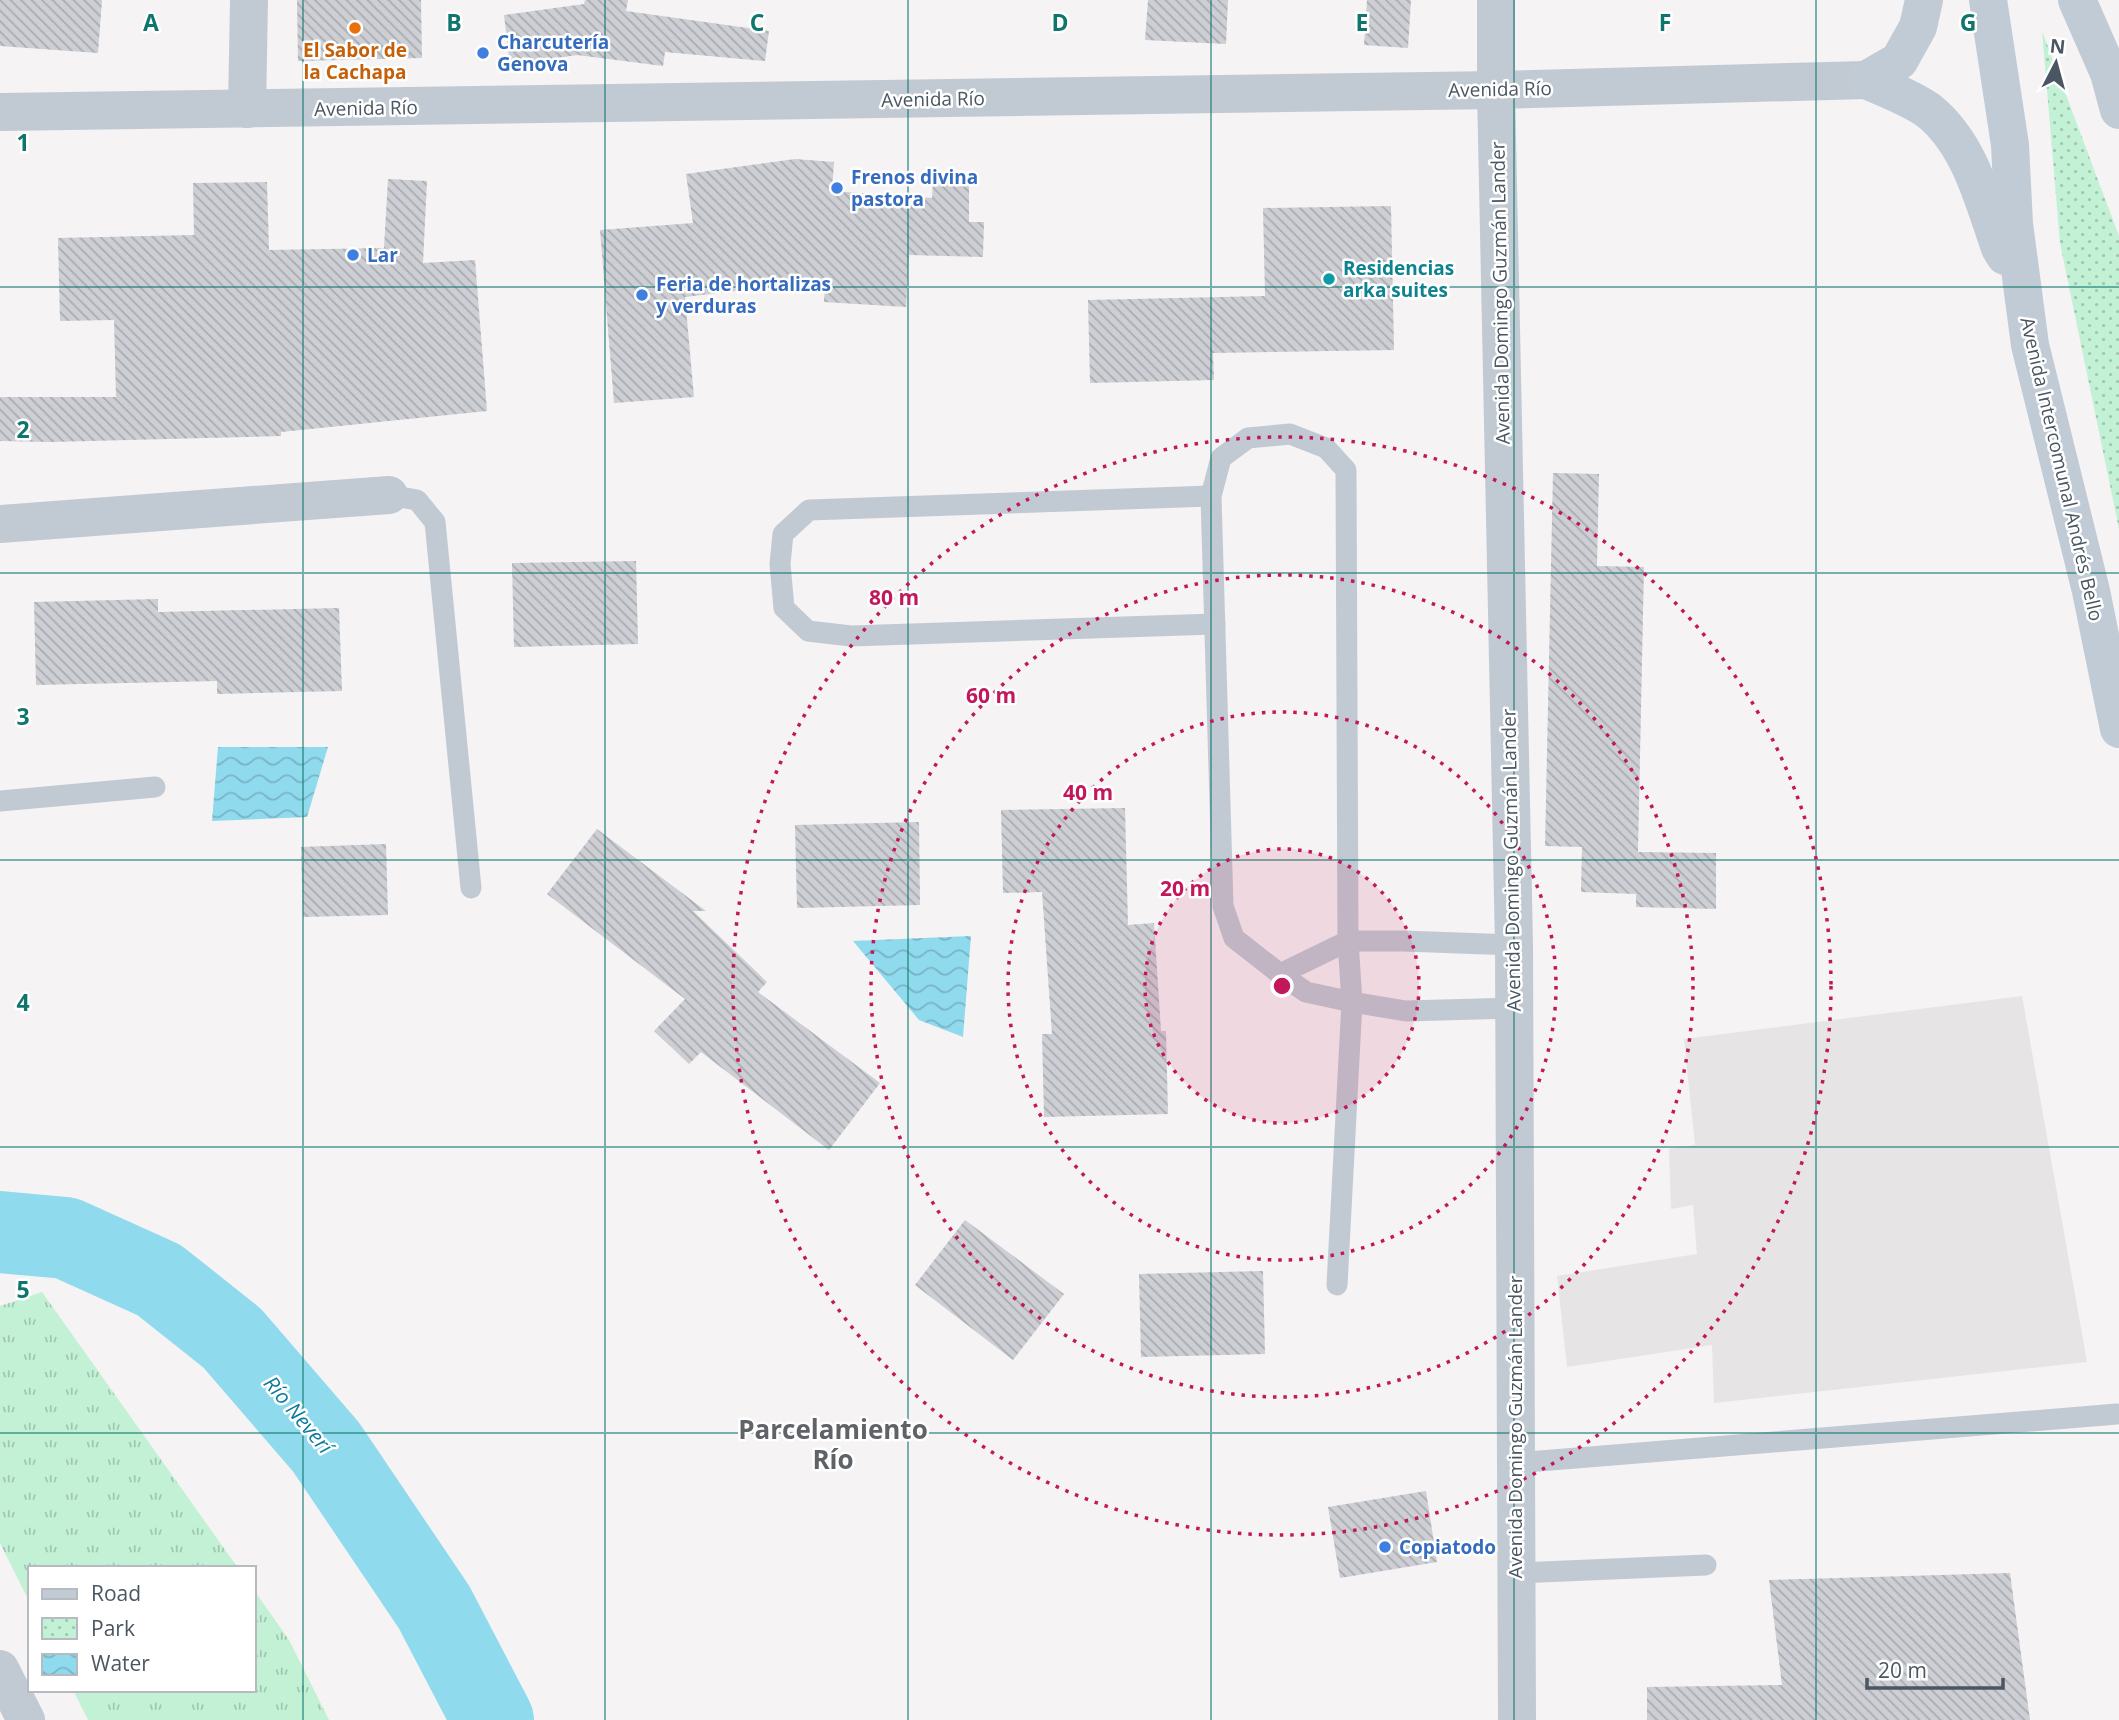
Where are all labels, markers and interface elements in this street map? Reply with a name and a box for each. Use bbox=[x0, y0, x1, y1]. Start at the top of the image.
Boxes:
text: A bbox=[143, 6, 159, 38]
text: B bbox=[446, 6, 462, 38]
text: C bbox=[750, 6, 764, 38]
text: D bbox=[1051, 6, 1069, 38]
text: E bbox=[1356, 6, 1368, 38]
text: F bbox=[1659, 6, 1671, 38]
text: G bbox=[1960, 6, 1976, 38]
marker: El Sabor de la Cachapa bbox=[347, 20, 363, 36]
north arrow bbox=[2021, 28, 2091, 98]
place label: Charcutería Genova bbox=[497, 29, 609, 77]
text: N bbox=[2049, 32, 2067, 60]
place label: El Sabor de la Cachapa bbox=[303, 37, 407, 85]
marker: Charcutería Genova bbox=[475, 45, 491, 61]
street label: Avenida Río bbox=[1448, 75, 1552, 103]
street label: Avenida Río bbox=[881, 85, 985, 113]
street label: Avenida Río bbox=[314, 94, 418, 122]
text: 1 bbox=[16, 126, 30, 158]
street label: Avenida Domingo Guzmán Lander bbox=[1484, 141, 1516, 445]
place label: Frenos divina pastora bbox=[851, 164, 978, 212]
marker: Frenos divina pastora bbox=[829, 180, 845, 196]
place label: Lar bbox=[367, 242, 398, 268]
marker: Lar bbox=[345, 247, 361, 263]
place label: Residencias arka suites bbox=[1343, 255, 1454, 303]
place label: Feria de hortalizas y verduras bbox=[656, 271, 831, 319]
marker: Residencias arka suites bbox=[1321, 271, 1337, 287]
marker: Feria de hortalizas y verduras bbox=[634, 287, 650, 303]
street label: Avenida Intercomunal Andrés Bello bbox=[2014, 314, 2110, 624]
text: 2 bbox=[16, 413, 30, 445]
text: 80 m bbox=[869, 583, 919, 611]
text: 60 m bbox=[966, 681, 1016, 709]
text: 3 bbox=[16, 700, 30, 732]
street label: Avenida Domingo Guzmán Lander bbox=[1495, 708, 1527, 1012]
text: 40 m bbox=[1063, 778, 1113, 806]
text: 20 m bbox=[1160, 874, 1210, 902]
centre of rings bbox=[1270, 974, 1294, 998]
text: 4 bbox=[16, 986, 30, 1018]
text: 5 bbox=[16, 1273, 30, 1305]
street label: Avenida Domingo Guzmán Lander bbox=[1502, 1275, 1528, 1578]
water label: Río Neverí bbox=[258, 1370, 341, 1461]
district label: Parcelamiento Río bbox=[738, 1411, 928, 1477]
place label: Copiatodo bbox=[1399, 1534, 1496, 1560]
marker: Copiatodo bbox=[1377, 1539, 1393, 1555]
legend bbox=[28, 1566, 256, 1692]
text: Road bbox=[91, 1579, 141, 1607]
text: Park bbox=[91, 1614, 135, 1642]
scale bar bbox=[1867, 1646, 2004, 1690]
text: Water bbox=[91, 1649, 150, 1677]
text: 20 m bbox=[1878, 1656, 1927, 1684]

